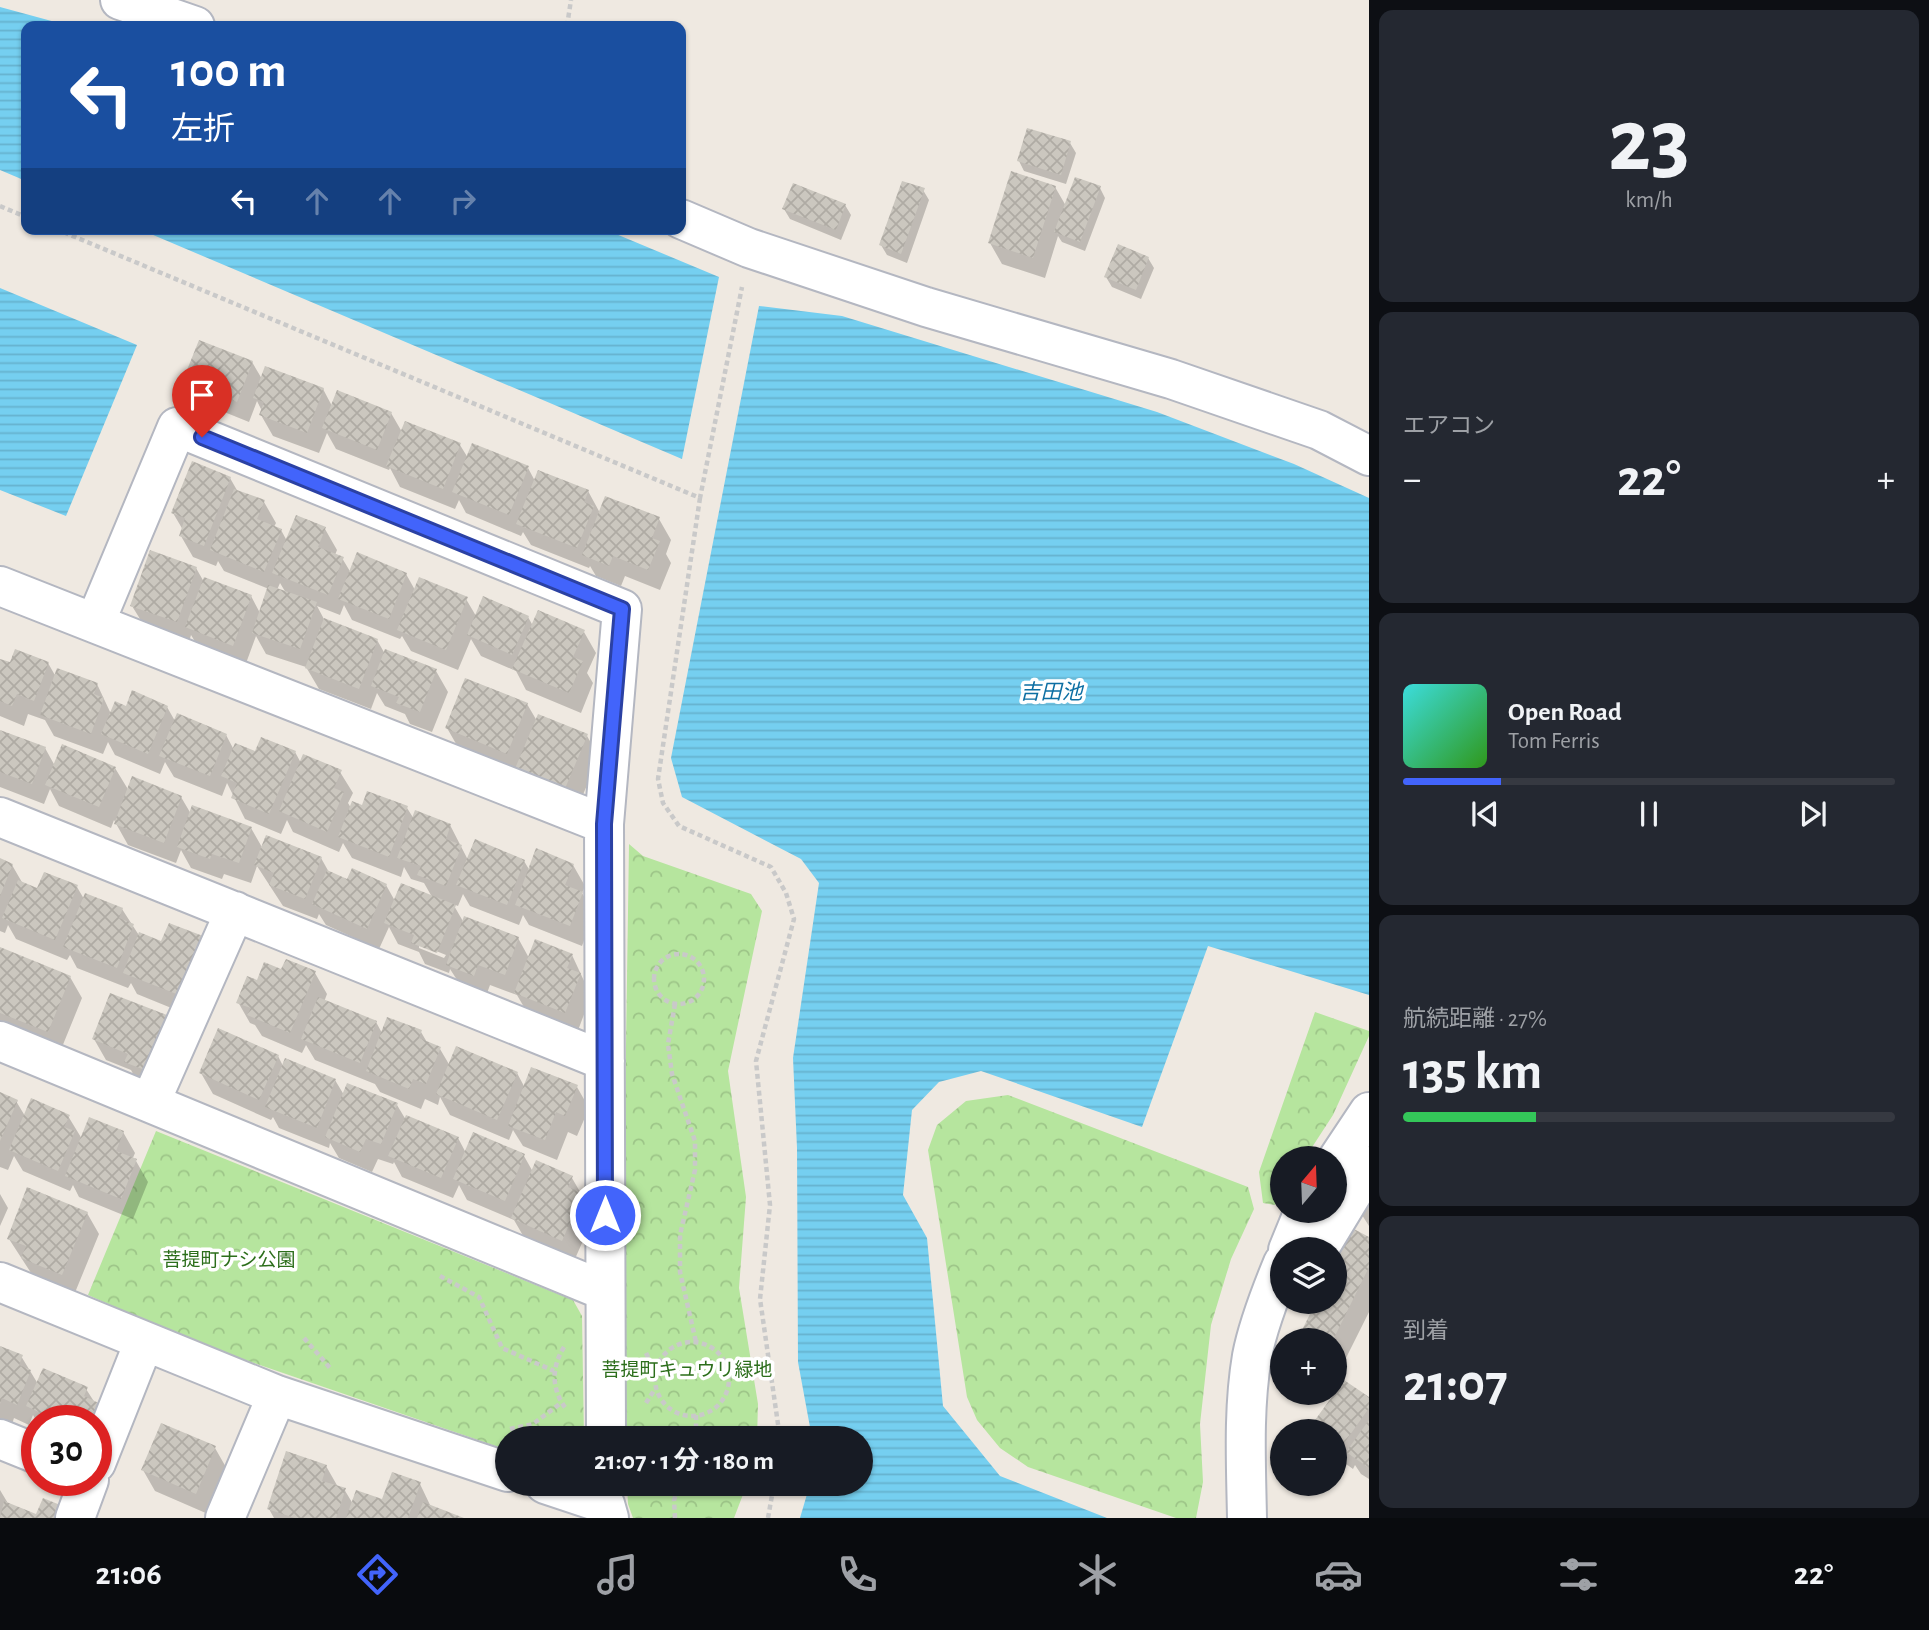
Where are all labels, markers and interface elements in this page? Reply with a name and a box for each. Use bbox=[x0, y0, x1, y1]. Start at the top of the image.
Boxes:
text: 100 m bbox=[171, 47, 287, 96]
icon: left bbox=[56, 49, 147, 140]
text: 23 bbox=[1608, 96, 1690, 187]
text: 左折 bbox=[171, 113, 235, 145]
icon: left bbox=[225, 182, 263, 220]
icon: ahead bbox=[298, 182, 336, 220]
icon: ahead bbox=[371, 182, 409, 220]
icon: right bbox=[444, 182, 482, 220]
text: km/h bbox=[1625, 189, 1673, 212]
pin bbox=[172, 365, 232, 437]
icon: arrive bbox=[183, 376, 221, 414]
text: エアコン bbox=[1403, 415, 1495, 438]
text: 22° bbox=[1617, 453, 1681, 505]
text: − bbox=[1403, 461, 1421, 499]
text: + bbox=[1877, 461, 1895, 499]
water label: 吉田池 bbox=[1020, 681, 1084, 703]
text: Open Road bbox=[1508, 699, 1622, 725]
text: Tom Ferris bbox=[1508, 730, 1600, 753]
icon: previous bbox=[1466, 795, 1504, 833]
icon: pause bbox=[1630, 795, 1668, 833]
icon: next bbox=[1794, 795, 1832, 833]
text: 航続距離 · 27% bbox=[1403, 1008, 1547, 1031]
text: 135 km bbox=[1403, 1046, 1542, 1098]
north arrow bbox=[1270, 1146, 1348, 1223]
map controls bbox=[1270, 1146, 1347, 1496]
position arrow bbox=[568, 1178, 642, 1252]
button: layers bbox=[1270, 1237, 1347, 1314]
park label: 菩提町ナシ公園 bbox=[162, 1249, 296, 1270]
text: 到着 bbox=[1403, 1320, 1449, 1343]
button: + bbox=[1270, 1328, 1347, 1405]
text: 21:07 bbox=[1403, 1358, 1508, 1410]
park label: 菩提町キュウリ緑地 bbox=[601, 1359, 773, 1380]
speed limit sign: 30 bbox=[21, 1405, 112, 1496]
button: − bbox=[1270, 1419, 1347, 1496]
text: 21:07 · 1 分 · 180 m bbox=[594, 1448, 774, 1474]
icon: directions bbox=[353, 1550, 402, 1599]
icon: music bbox=[593, 1550, 642, 1599]
icon: phone bbox=[833, 1550, 882, 1599]
icon: climate bbox=[1073, 1550, 1122, 1599]
icon: car bbox=[1314, 1550, 1363, 1599]
icon: filters bbox=[1554, 1550, 1603, 1599]
text: 21:06 bbox=[96, 1558, 162, 1590]
text: 22° bbox=[1794, 1558, 1833, 1590]

